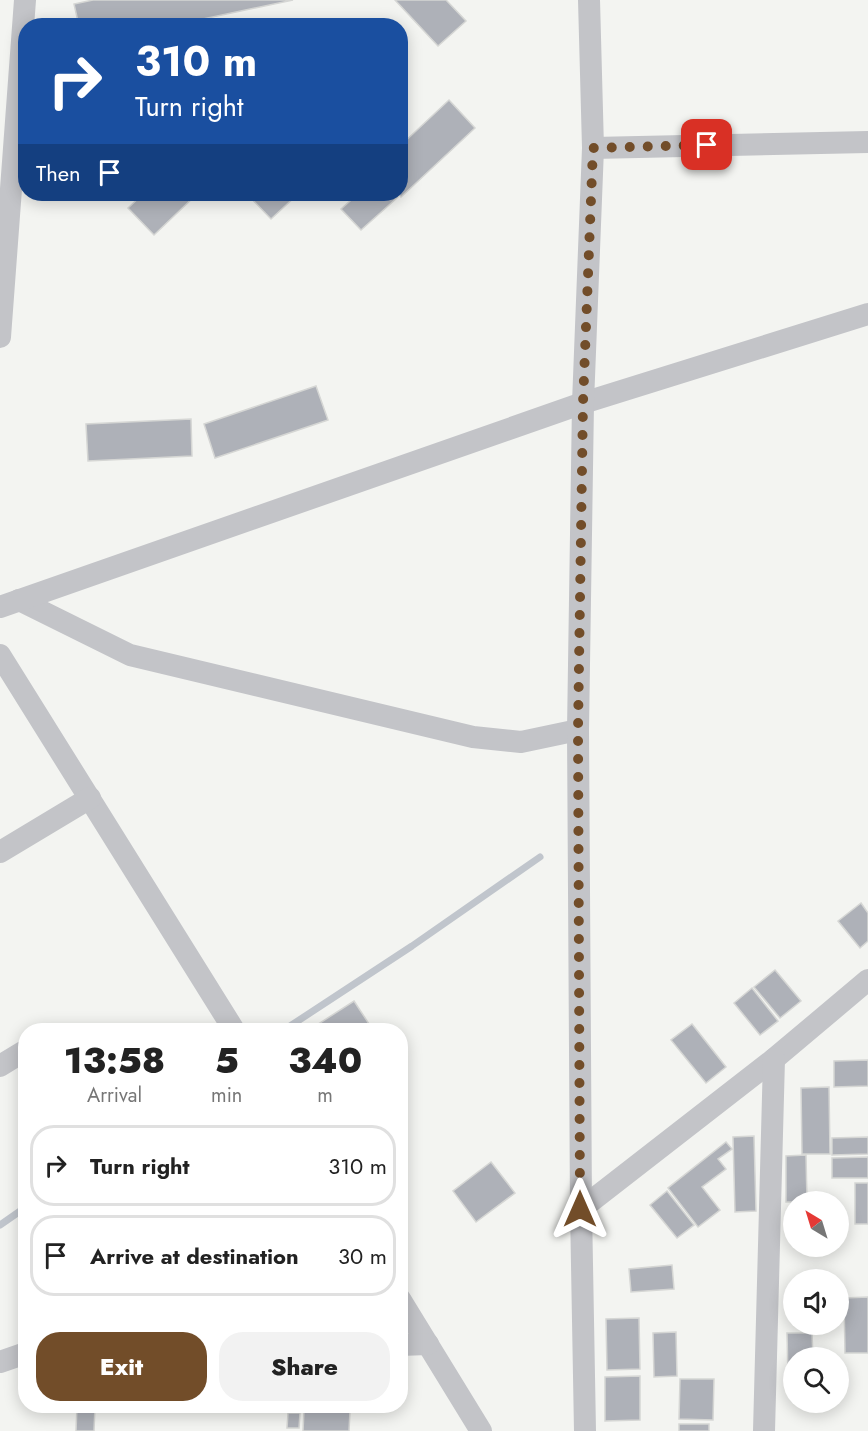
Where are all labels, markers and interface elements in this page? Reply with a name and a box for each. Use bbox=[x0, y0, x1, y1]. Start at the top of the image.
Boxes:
text: 310 m bbox=[135, 31, 257, 92]
icon: right bbox=[36, 42, 114, 120]
text: Turn right bbox=[135, 87, 243, 126]
pin bbox=[681, 119, 732, 170]
icon: arrive bbox=[690, 128, 723, 161]
icon: arrive bbox=[93, 156, 126, 189]
text: Then bbox=[36, 157, 81, 189]
text: 13:58 bbox=[64, 1034, 165, 1086]
text: 5 bbox=[215, 1034, 239, 1086]
text: 340 bbox=[288, 1034, 362, 1086]
text: Arrival bbox=[87, 1081, 142, 1110]
text: min bbox=[211, 1081, 242, 1110]
text: m bbox=[317, 1081, 333, 1110]
icon: right bbox=[39, 1149, 72, 1182]
text: Turn right bbox=[90, 1150, 190, 1182]
text: 310 m bbox=[328, 1150, 387, 1182]
position arrow bbox=[548, 1177, 612, 1241]
north arrow bbox=[783, 1191, 849, 1257]
map controls bbox=[783, 1191, 849, 1413]
icon: arrive bbox=[39, 1239, 72, 1272]
text: Arrive at destination bbox=[90, 1240, 299, 1272]
text: 30 m bbox=[338, 1240, 387, 1272]
button: sound bbox=[783, 1269, 849, 1335]
button: Exit bbox=[36, 1332, 207, 1401]
button: Share bbox=[219, 1332, 390, 1401]
button: search bbox=[783, 1347, 849, 1413]

